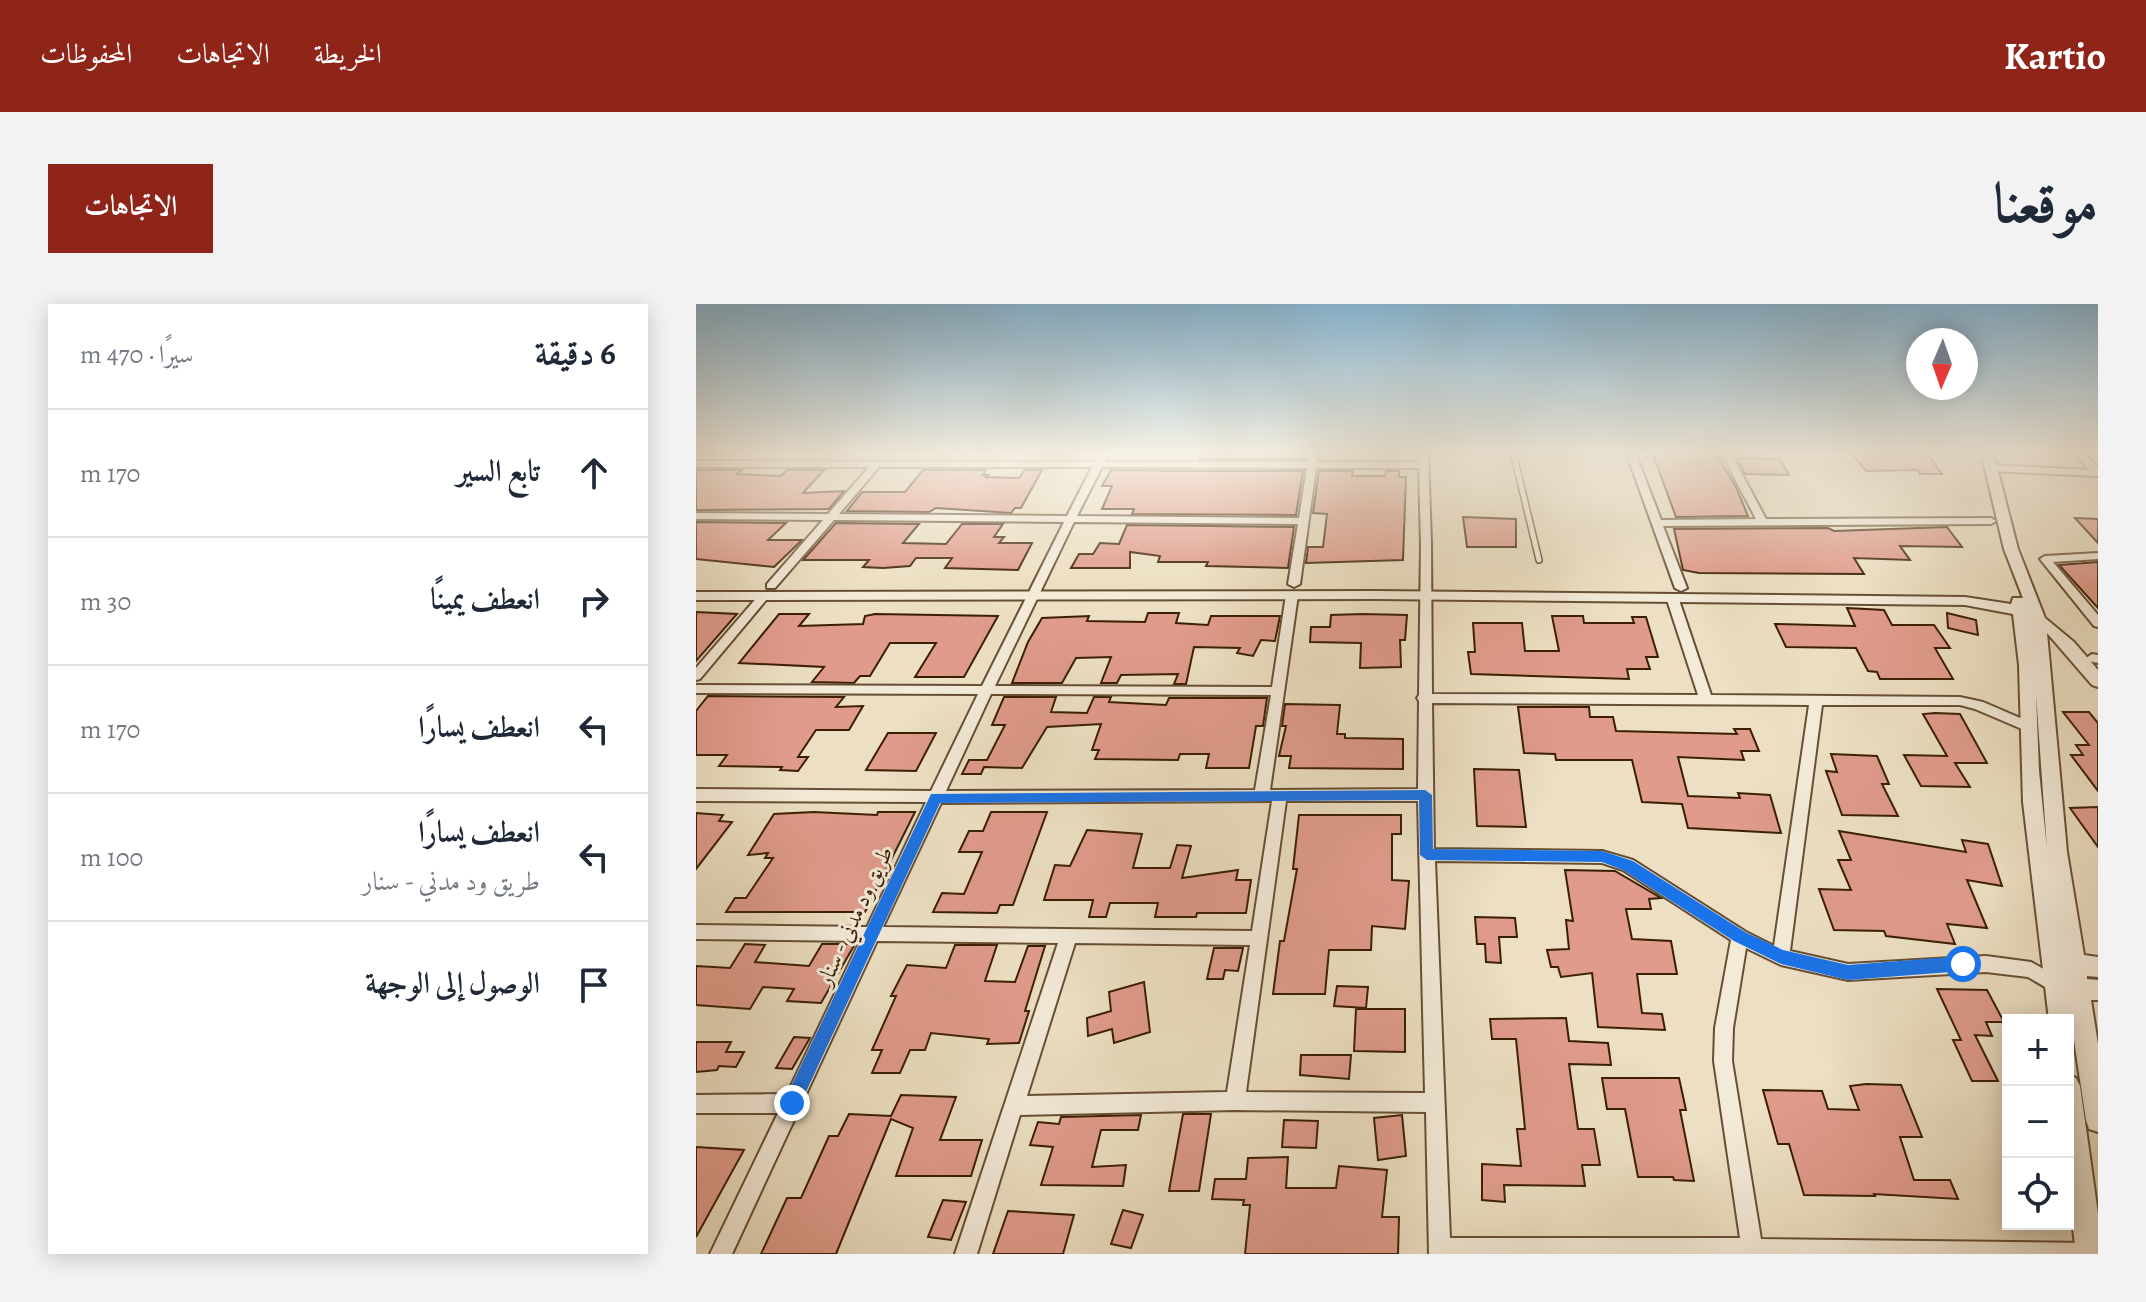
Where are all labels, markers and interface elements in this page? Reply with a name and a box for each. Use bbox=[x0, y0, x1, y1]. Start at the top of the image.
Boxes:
text: Kartio bbox=[2004, 30, 2106, 82]
text: المحفوظات bbox=[40, 35, 132, 73]
text: الاتجاهات bbox=[176, 35, 270, 73]
text: الخريطة bbox=[314, 35, 382, 73]
button: الاتجاهات bbox=[48, 164, 213, 253]
text: موقعنا bbox=[1993, 165, 2098, 241]
north arrow bbox=[1906, 328, 1978, 400]
text: 6 دقيقة bbox=[535, 329, 616, 376]
text: سيرًا · 470 m bbox=[80, 337, 194, 372]
text: تابع السير bbox=[456, 451, 540, 491]
icon: ahead bbox=[572, 451, 616, 495]
text: 170 m bbox=[80, 456, 140, 491]
text: انعطف يمينًا bbox=[430, 579, 540, 619]
icon: right bbox=[572, 579, 616, 623]
text: 30 m bbox=[80, 584, 131, 619]
text: انعطف يسارًا bbox=[418, 707, 540, 747]
icon: left bbox=[572, 707, 616, 751]
text: 170 m bbox=[80, 712, 140, 747]
text: انعطف يسارًا bbox=[418, 812, 540, 852]
icon: left bbox=[572, 835, 616, 879]
text: 100 m bbox=[80, 840, 143, 875]
street label: طريق ود مدني - سنار bbox=[809, 841, 903, 994]
text: طريق ود مدني - سنار bbox=[362, 864, 540, 899]
route start bbox=[1945, 946, 1981, 982]
text: الوصول إلى الوجهة bbox=[365, 963, 540, 1003]
icon: arrive bbox=[572, 963, 616, 1007]
map controls bbox=[2002, 1014, 2074, 1230]
button: + bbox=[2002, 1014, 2074, 1086]
route end bbox=[774, 1085, 810, 1121]
button: − bbox=[2002, 1086, 2074, 1158]
button: locate bbox=[2002, 1158, 2074, 1230]

